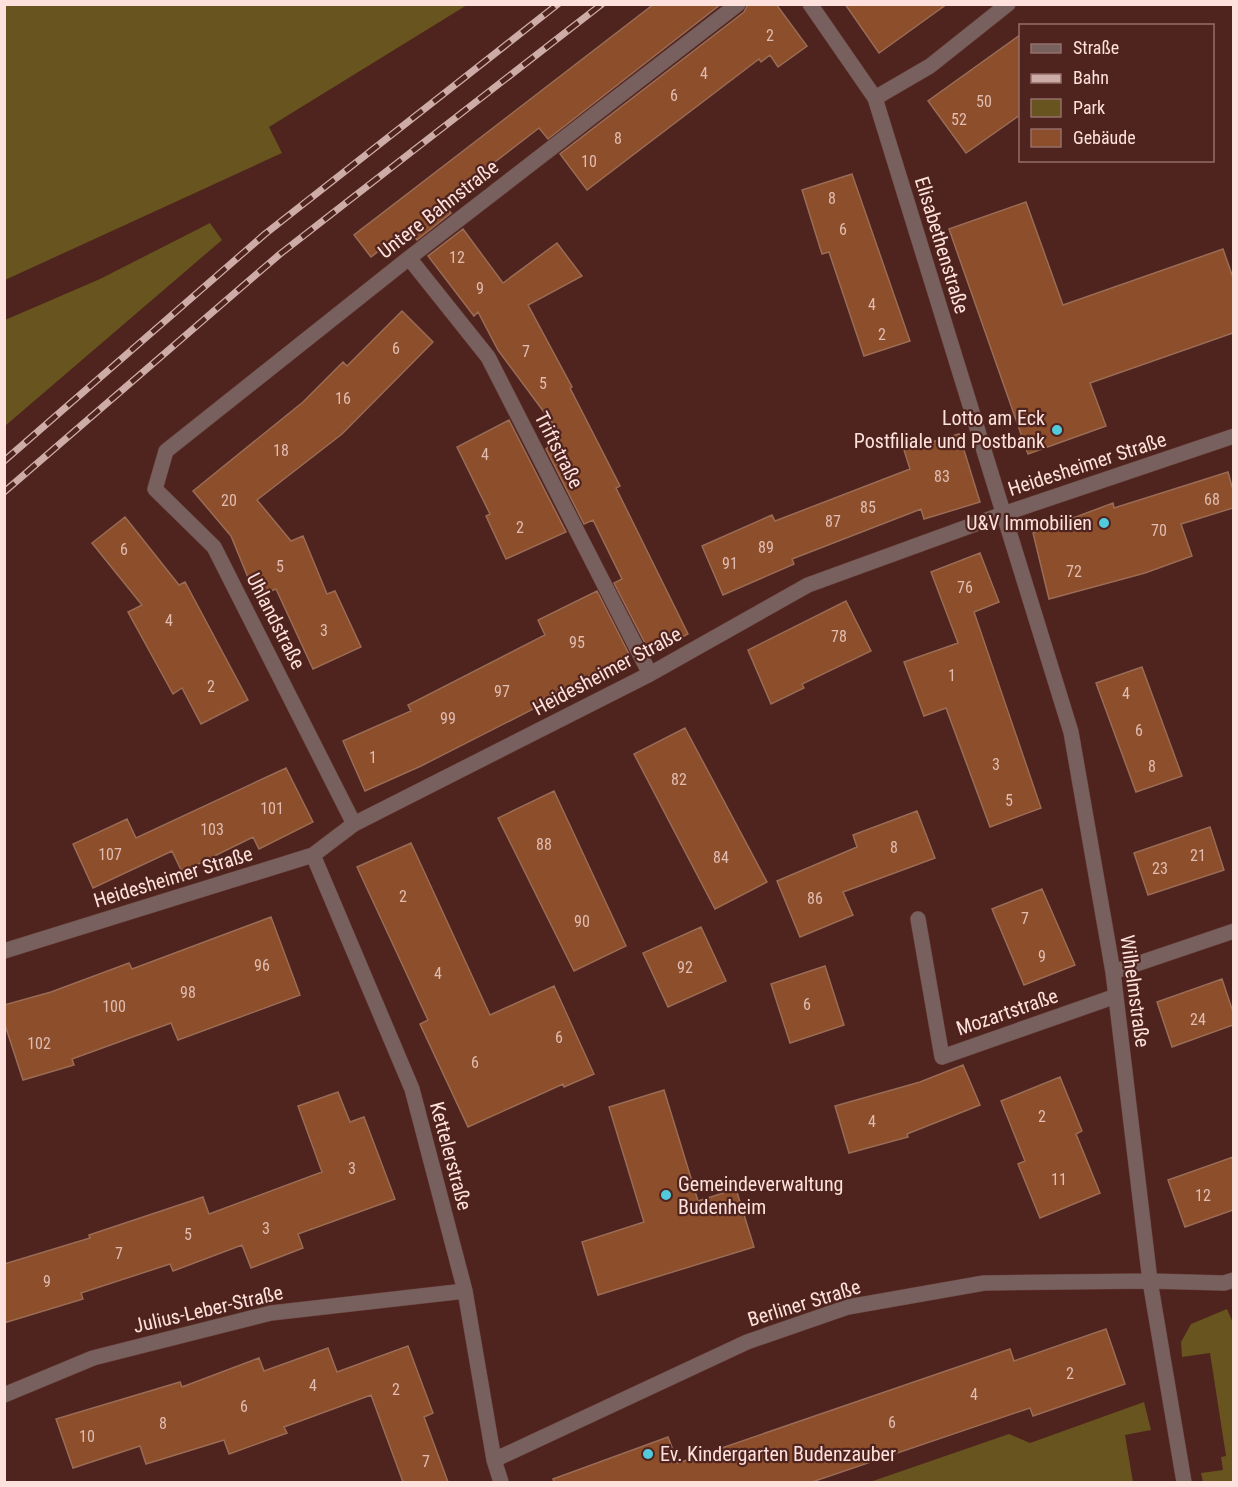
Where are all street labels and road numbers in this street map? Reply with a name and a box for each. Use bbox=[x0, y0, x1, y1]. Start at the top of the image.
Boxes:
street label: Untere Bahnstraße bbox=[373, 155, 503, 263]
street label: Elisabethenstraße bbox=[910, 174, 974, 316]
street label: Triftstraße bbox=[530, 408, 588, 492]
street label: Heidesheimer Straße bbox=[1005, 427, 1169, 501]
street label: Uhlandstraße bbox=[242, 569, 310, 673]
street label: Heidesheimer Straße bbox=[529, 622, 685, 720]
street label: Heidesheimer Straße bbox=[91, 841, 255, 913]
street label: Wilhelmstraße bbox=[1115, 933, 1155, 1049]
street label: Mozartstraße bbox=[953, 983, 1061, 1041]
street label: Kettelerstraße bbox=[425, 1099, 477, 1213]
street label: Berliner Straße bbox=[745, 1274, 863, 1332]
street label: Julius-Leber-Straße bbox=[131, 1280, 285, 1338]

